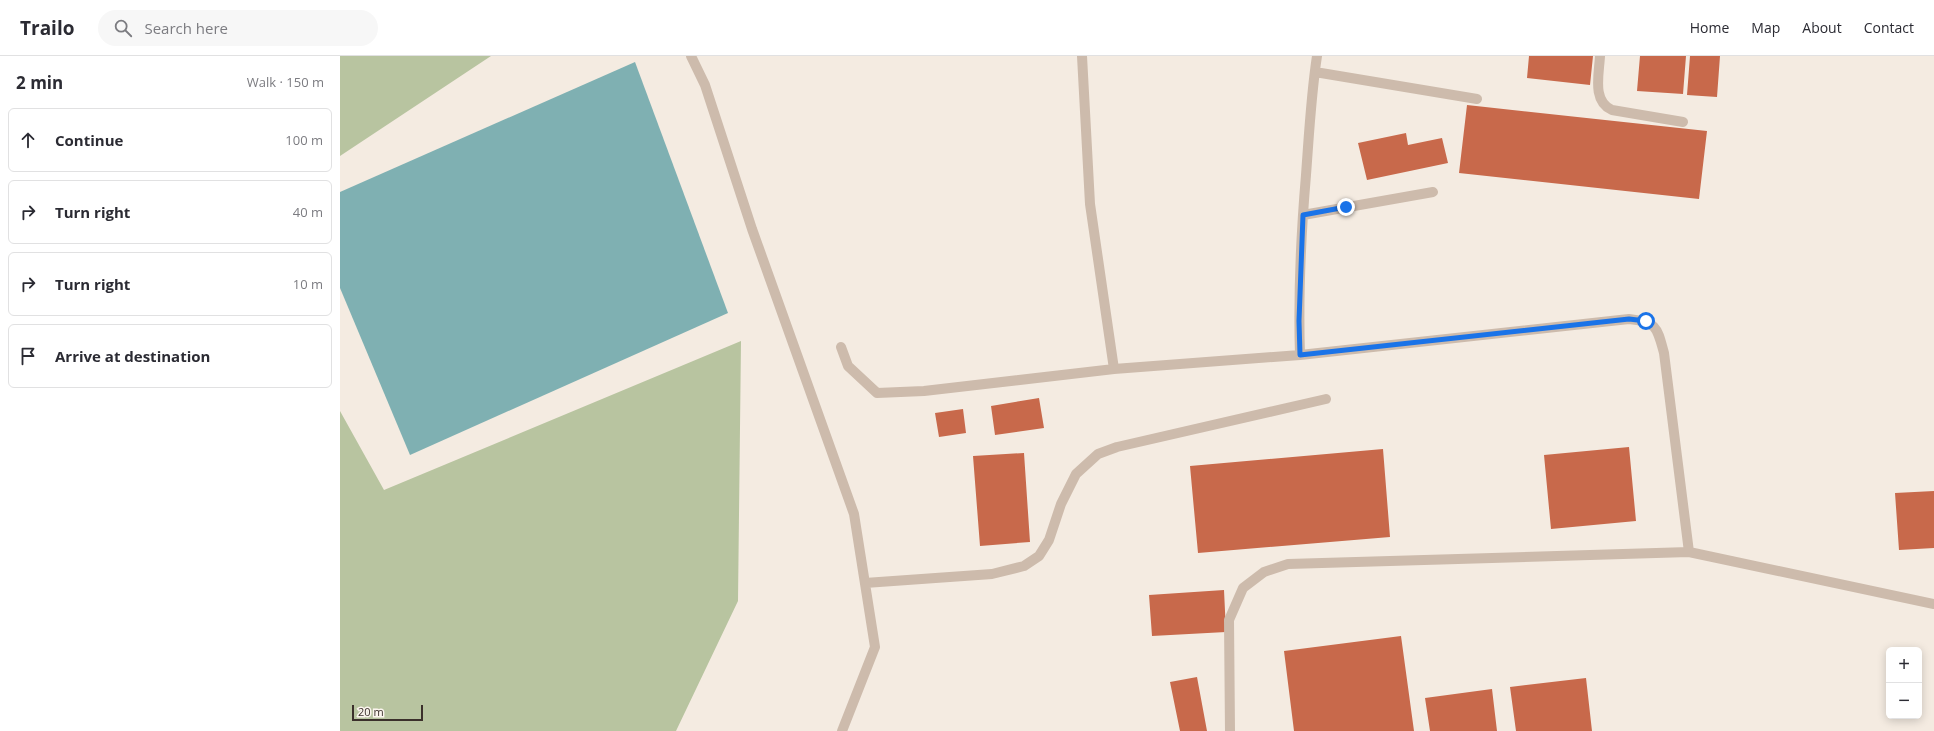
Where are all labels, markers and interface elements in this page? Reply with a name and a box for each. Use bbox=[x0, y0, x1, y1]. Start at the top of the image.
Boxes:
search box bbox=[98, 10, 378, 46]
text: Trailo bbox=[20, 15, 74, 41]
icon: search bbox=[112, 17, 134, 39]
text: Search here bbox=[144, 18, 228, 38]
text: Home bbox=[1690, 18, 1729, 37]
text: Map bbox=[1751, 18, 1780, 37]
text: About bbox=[1802, 18, 1842, 37]
text: Contact bbox=[1864, 18, 1914, 37]
text: 2 min bbox=[16, 71, 63, 94]
text: Walk · 150 m bbox=[247, 73, 324, 91]
icon: ahead bbox=[17, 129, 39, 151]
text: Continue bbox=[55, 130, 123, 150]
text: 100 m bbox=[285, 131, 323, 149]
route end bbox=[1337, 198, 1355, 216]
icon: right bbox=[17, 201, 39, 223]
text: Turn right bbox=[55, 202, 130, 222]
text: 40 m bbox=[293, 203, 323, 221]
icon: right bbox=[17, 273, 39, 295]
text: Turn right bbox=[55, 274, 130, 294]
text: 10 m bbox=[293, 275, 323, 293]
route start bbox=[1637, 312, 1655, 330]
icon: arrive bbox=[17, 345, 39, 367]
text: Arrive at destination bbox=[55, 346, 210, 366]
map controls bbox=[1886, 647, 1922, 719]
button: + bbox=[1886, 647, 1922, 683]
button: − bbox=[1886, 683, 1922, 719]
scale bar bbox=[352, 703, 423, 722]
text: 20 m bbox=[358, 704, 384, 719]

